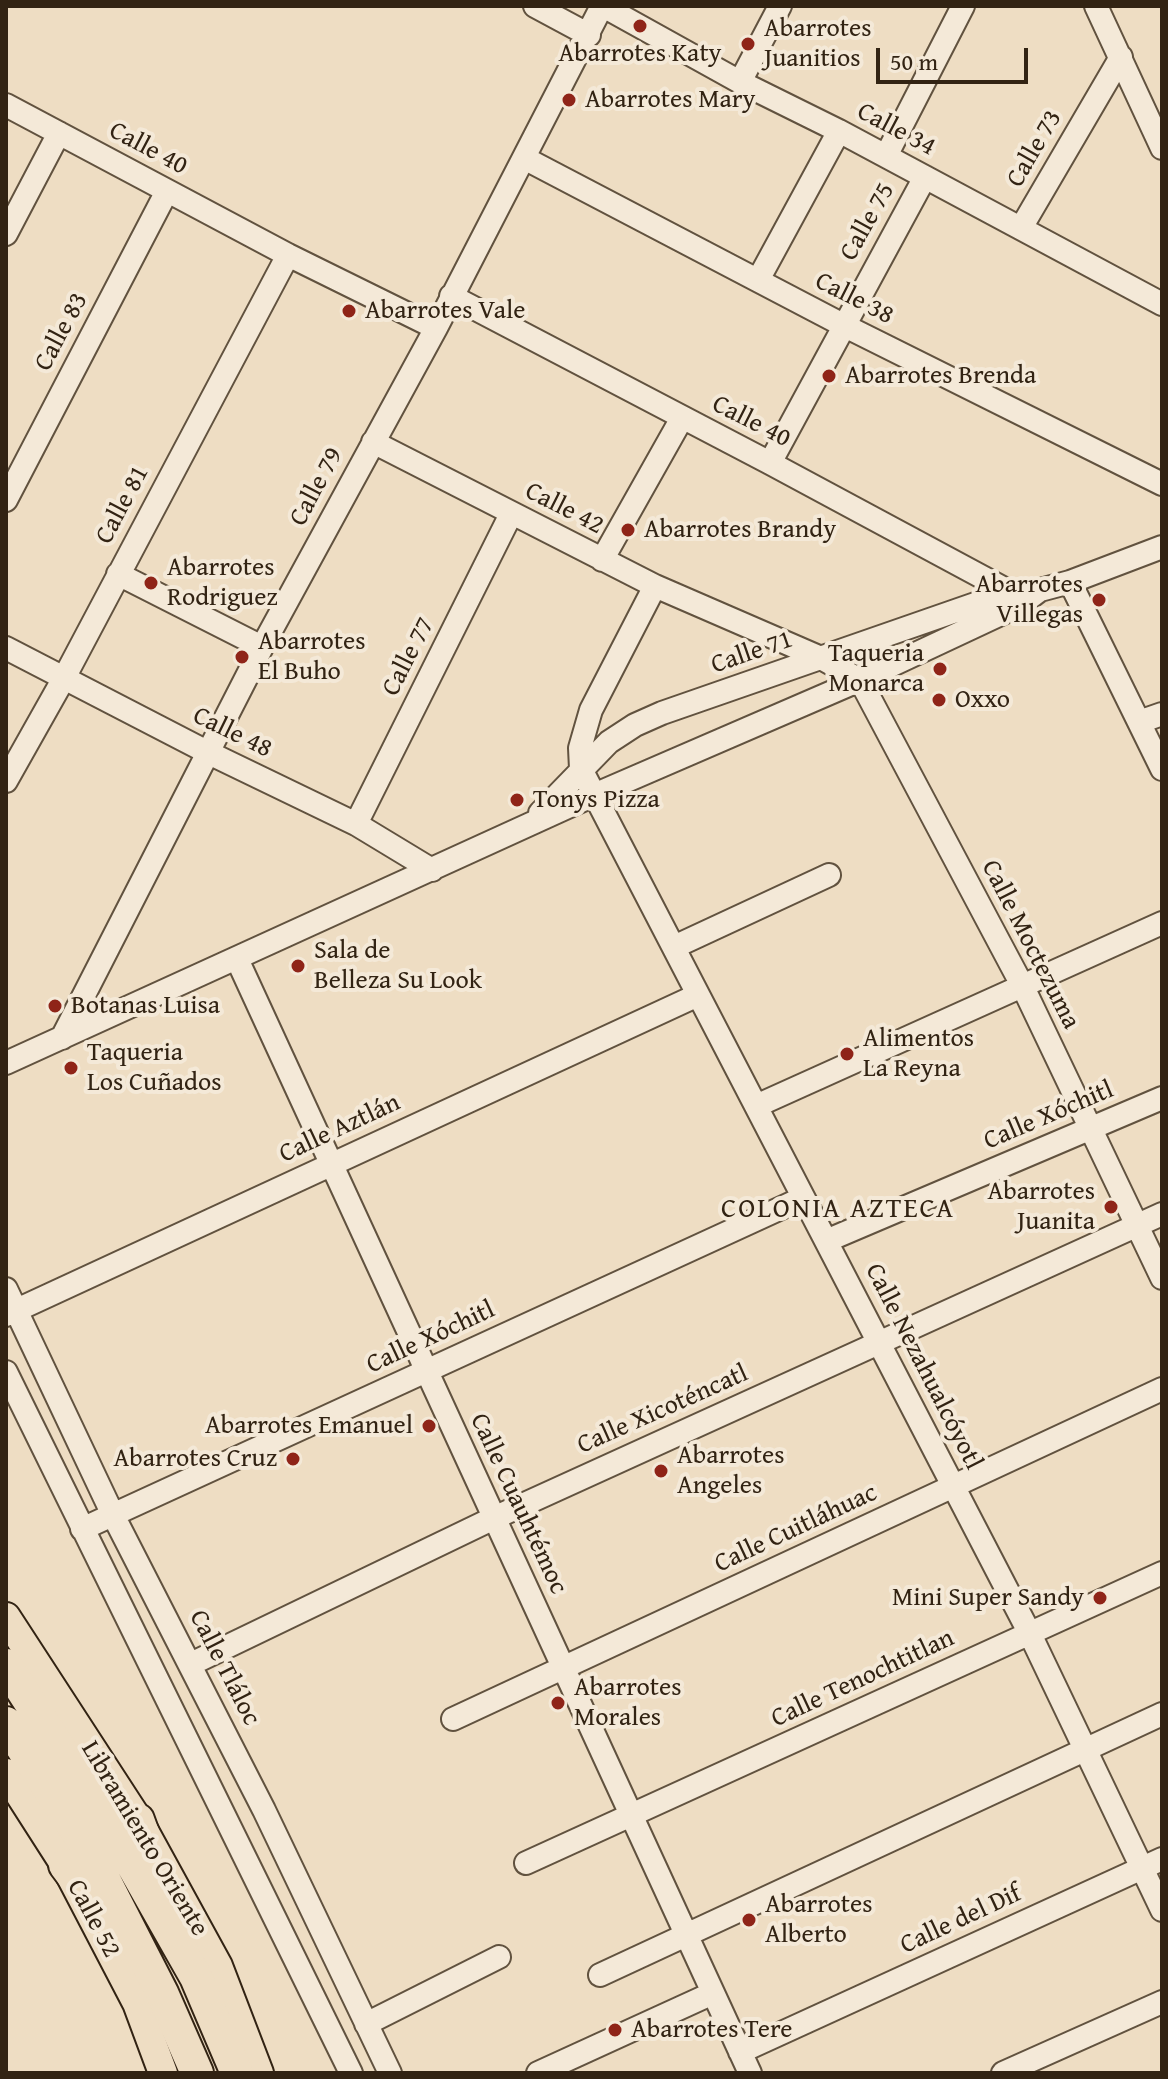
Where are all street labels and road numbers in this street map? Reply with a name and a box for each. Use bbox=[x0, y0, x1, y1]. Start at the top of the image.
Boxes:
street label: Calle 34 bbox=[852, 97, 940, 163]
street label: Calle 73 bbox=[1000, 105, 1070, 193]
street label: Calle 40 bbox=[104, 116, 192, 182]
street label: Calle 75 bbox=[834, 178, 902, 266]
street label: Calle 38 bbox=[810, 266, 898, 332]
street label: Calle 83 bbox=[29, 288, 95, 376]
street label: Calle 40 bbox=[707, 389, 795, 455]
street label: Calle 79 bbox=[284, 443, 350, 531]
street label: Calle 81 bbox=[90, 461, 156, 549]
street label: Calle 42 bbox=[520, 476, 608, 542]
street label: Calle 77 bbox=[376, 613, 442, 701]
street label: Calle 71 bbox=[707, 625, 797, 681]
street label: Calle 48 bbox=[187, 701, 277, 765]
street label: Calle Moctezuma bbox=[974, 855, 1086, 1035]
street label: Calle Xóchitl bbox=[979, 1075, 1119, 1157]
street label: Calle Aztlán bbox=[275, 1088, 405, 1170]
street label: Calle Nezahualcóyotl bbox=[858, 1259, 988, 1475]
street label: Calle Xóchitl bbox=[362, 1295, 500, 1381]
street label: Calle Xicoténcatl bbox=[573, 1358, 753, 1462]
street label: Calle Cuauhtémoc bbox=[463, 1409, 573, 1599]
street label: Calle Cuitláhuac bbox=[710, 1478, 882, 1580]
street label: Calle Tláloc bbox=[182, 1605, 266, 1731]
street label: Calle Tenochtitlan bbox=[767, 1623, 959, 1735]
street label: Libramiento Oriente bbox=[74, 1736, 214, 1942]
street label: Calle 52 bbox=[60, 1875, 126, 1963]
street label: Calle del Dif bbox=[896, 1879, 1026, 1961]

